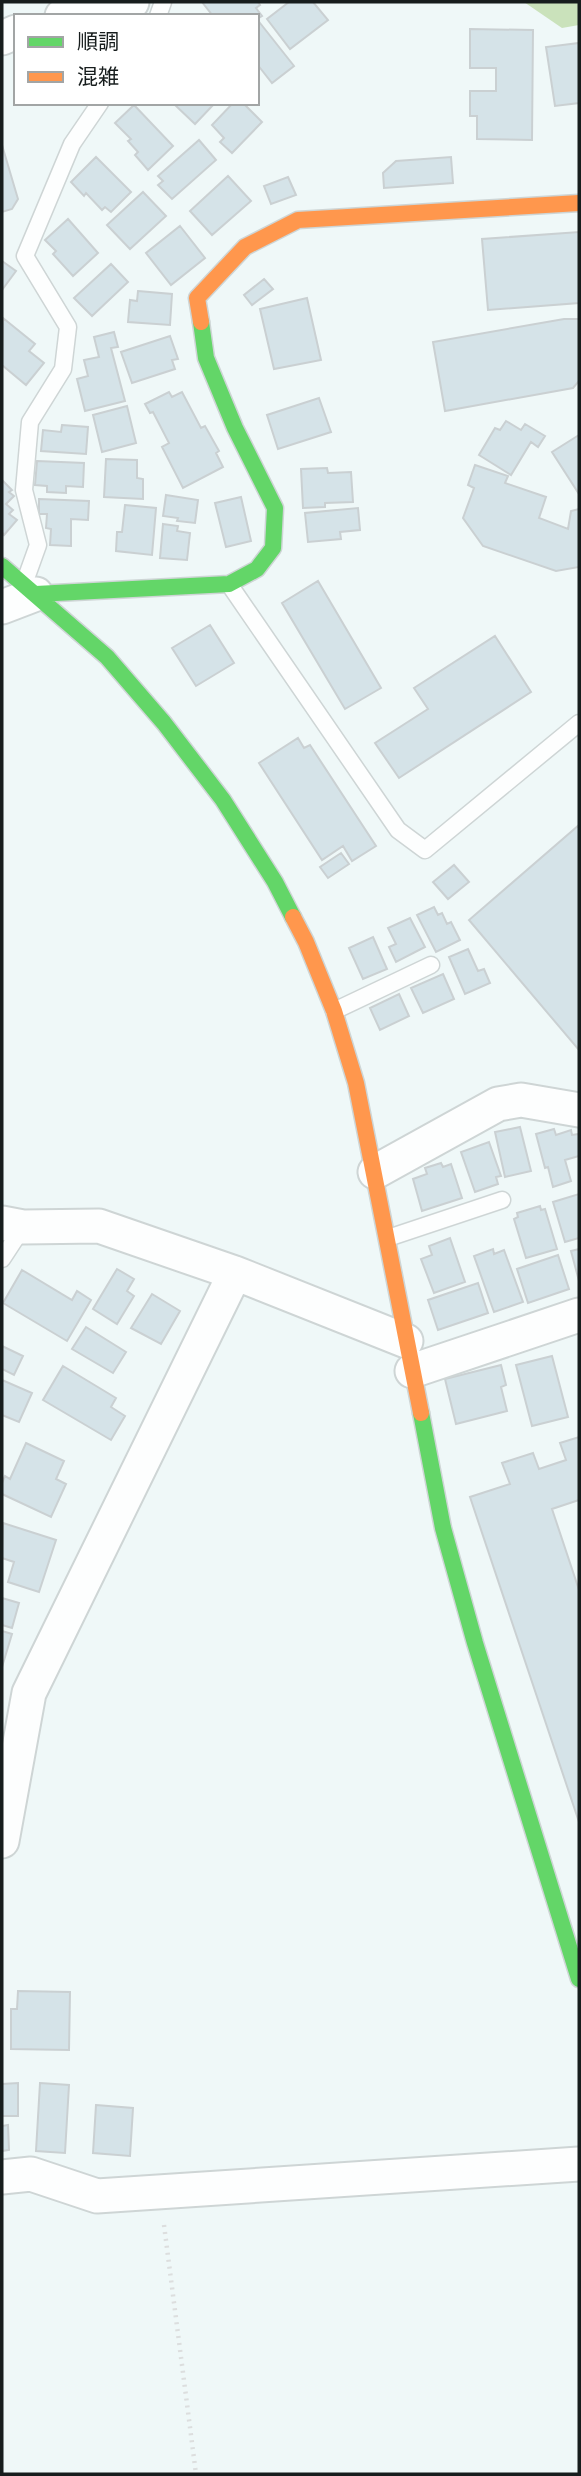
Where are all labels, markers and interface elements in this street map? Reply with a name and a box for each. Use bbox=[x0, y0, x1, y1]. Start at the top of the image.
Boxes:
legend bbox=[14, 14, 259, 105]
text: 順調 bbox=[77, 27, 119, 57]
text: 混雑 bbox=[77, 62, 119, 92]

